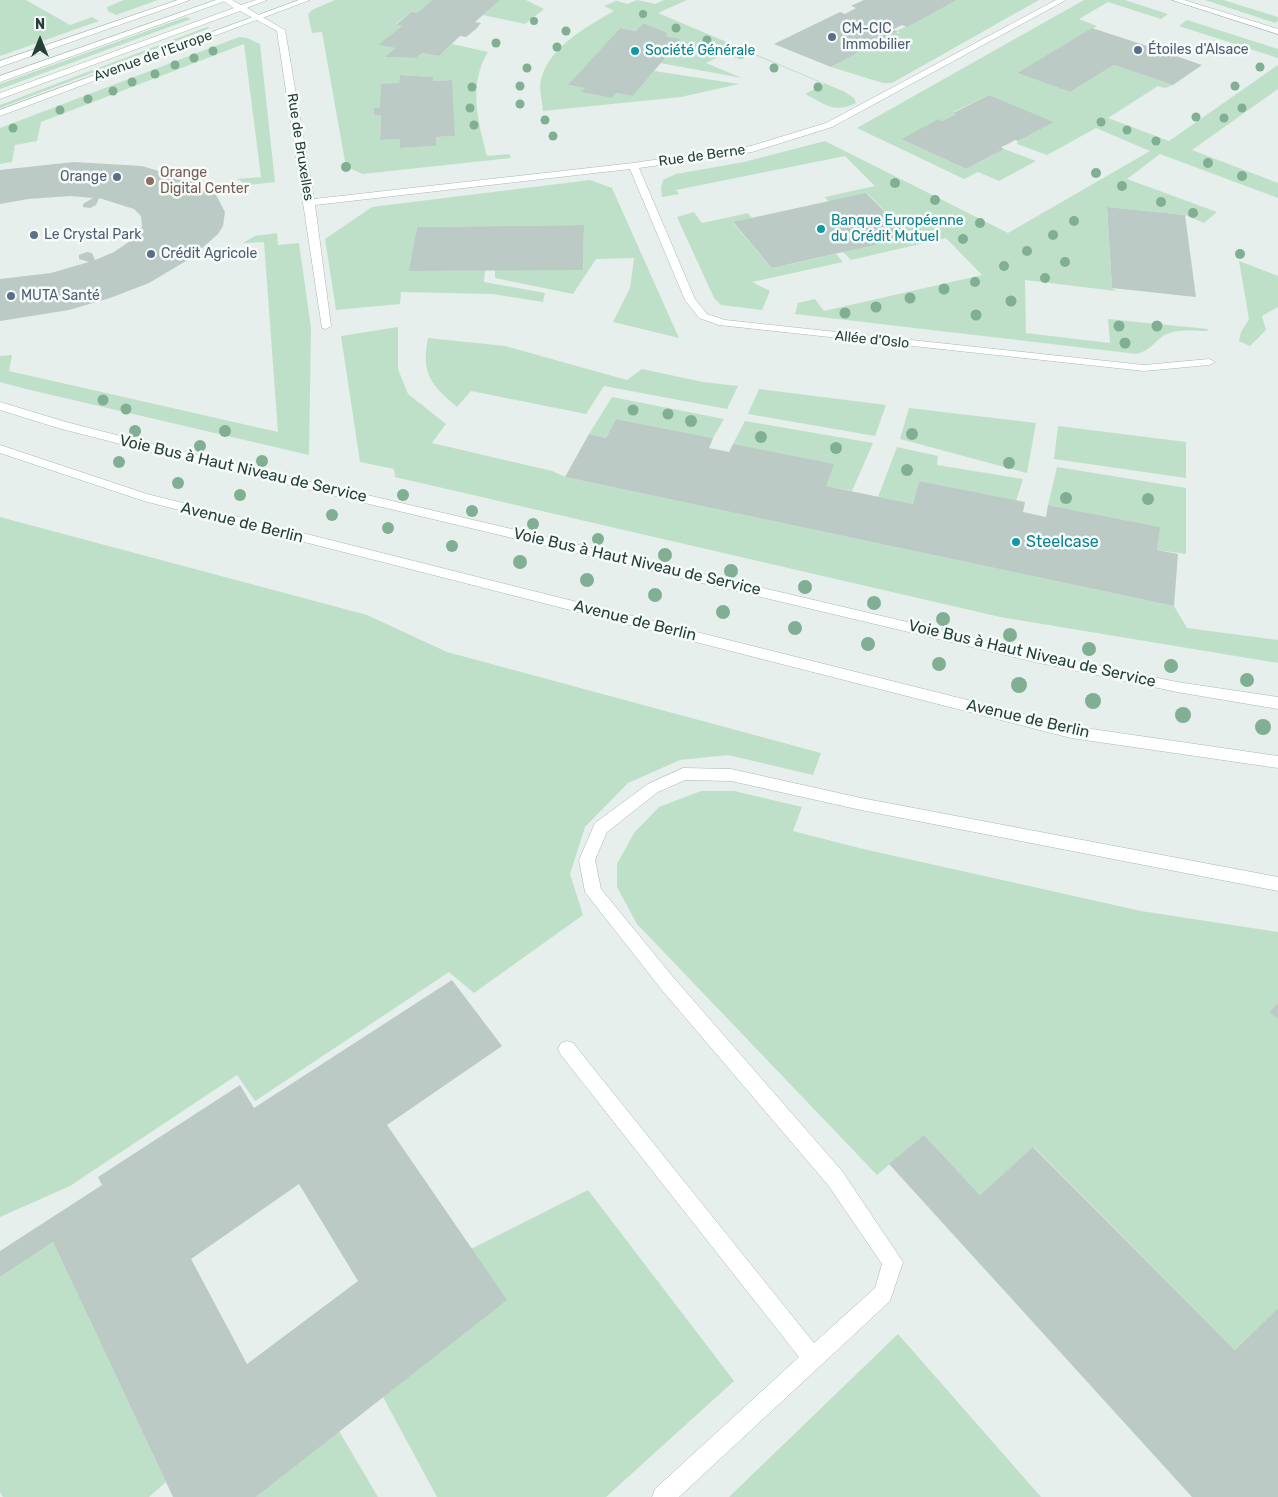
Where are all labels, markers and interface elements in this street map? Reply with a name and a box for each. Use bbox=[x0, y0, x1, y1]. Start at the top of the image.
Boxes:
north arrow bbox=[15, 15, 65, 65]
text: N bbox=[35, 16, 45, 33]
place label: CM-CIC Immobilier bbox=[842, 21, 910, 54]
street label: Avenue de l'Europe bbox=[92, 27, 214, 85]
marker: CM-CIC Immobilier bbox=[826, 31, 838, 43]
place label: Étoiles d'Alsace bbox=[1148, 42, 1249, 58]
place label: Société Générale bbox=[645, 43, 755, 59]
marker: Étoiles d'Alsace bbox=[1132, 44, 1144, 56]
marker: Société Générale bbox=[629, 45, 641, 57]
street label: Rue de Bruxelles bbox=[283, 92, 317, 202]
street label: Rue de Berne bbox=[658, 142, 746, 170]
place label: Orange Digital Center bbox=[160, 165, 249, 198]
place label: Orange bbox=[60, 169, 107, 185]
marker: Orange bbox=[111, 171, 123, 183]
marker: Orange Digital Center bbox=[144, 175, 156, 187]
place label: Banque Européenne du Crédit Mutuel bbox=[831, 213, 963, 246]
marker: Banque Européenne du Crédit Mutuel bbox=[815, 223, 827, 235]
place label: Le Crystal Park bbox=[44, 227, 141, 243]
marker: Le Crystal Park bbox=[28, 229, 40, 241]
place label: Crédit Agricole bbox=[161, 246, 257, 262]
marker: Crédit Agricole bbox=[145, 248, 157, 260]
place label: MUTA Santé bbox=[21, 288, 100, 304]
marker: MUTA Santé bbox=[5, 290, 17, 302]
street label: Allée d'Oslo bbox=[834, 328, 910, 352]
street label: Voie Bus à Haut Niveau de Service bbox=[117, 431, 369, 507]
street label: Avenue de Berlin bbox=[179, 498, 305, 548]
street label: Voie Bus à Haut Niveau de Service bbox=[511, 524, 763, 600]
place label: Steelcase bbox=[1026, 532, 1099, 552]
marker: Steelcase bbox=[1010, 536, 1022, 548]
street label: Avenue de Berlin bbox=[572, 596, 698, 646]
street label: Voie Bus à Haut Niveau de Service bbox=[906, 616, 1158, 692]
street label: Avenue de Berlin bbox=[965, 696, 1091, 742]

